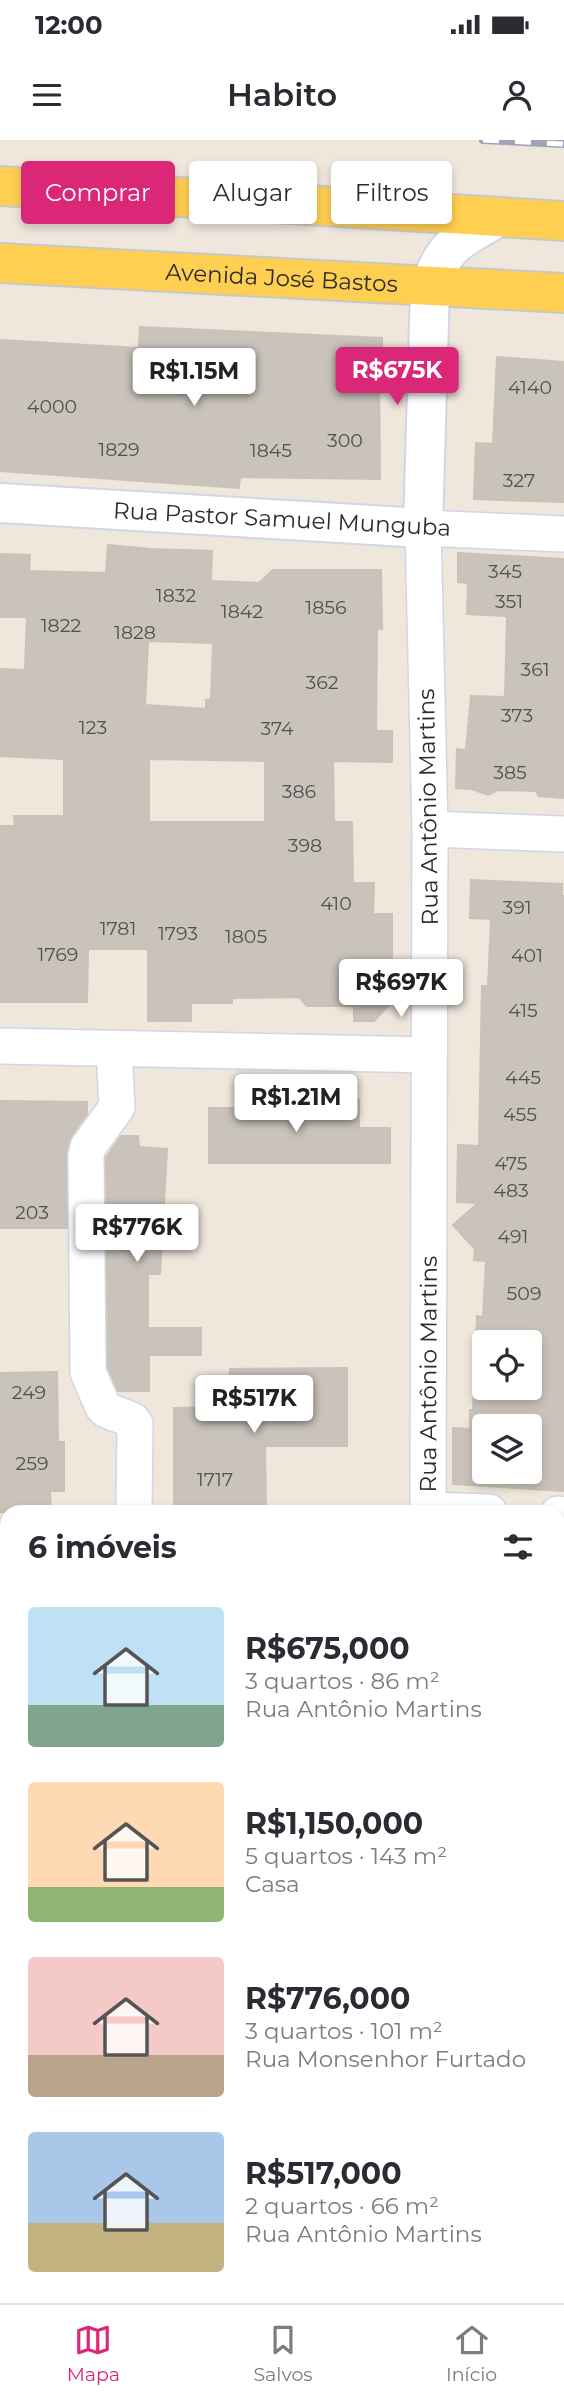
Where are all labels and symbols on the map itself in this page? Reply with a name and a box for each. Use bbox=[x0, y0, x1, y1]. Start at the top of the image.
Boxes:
street label: Avenida José Bastos bbox=[165, 258, 399, 298]
pin: R$1.15M bbox=[129, 348, 259, 408]
pin: R$675K bbox=[340, 348, 454, 407]
house number: 4140 bbox=[508, 376, 552, 399]
house number: 4000 bbox=[27, 395, 77, 418]
house number: 300 bbox=[327, 429, 363, 452]
house number: 1829 bbox=[98, 438, 140, 461]
house number: 1845 bbox=[250, 439, 292, 462]
house number: 327 bbox=[503, 469, 535, 492]
street label: Rua Pastor Samuel Munguba bbox=[112, 496, 452, 542]
house number: 345 bbox=[488, 560, 522, 583]
house number: 1832 bbox=[156, 584, 196, 607]
house number: 351 bbox=[495, 590, 523, 613]
house number: 1856 bbox=[305, 596, 347, 619]
house number: 1842 bbox=[221, 600, 263, 623]
house number: 1822 bbox=[41, 614, 81, 637]
house number: 1828 bbox=[114, 621, 156, 644]
house number: 361 bbox=[520, 658, 550, 681]
house number: 362 bbox=[305, 671, 339, 694]
street label: Rua Antônio Martins bbox=[412, 688, 444, 926]
house number: 373 bbox=[501, 704, 533, 727]
house number: 123 bbox=[79, 716, 107, 739]
house number: 374 bbox=[261, 717, 294, 740]
house number: 385 bbox=[493, 761, 527, 784]
house number: 386 bbox=[282, 780, 316, 803]
house number: 398 bbox=[288, 834, 322, 857]
house number: 410 bbox=[320, 892, 352, 915]
house number: 391 bbox=[502, 896, 532, 919]
house number: 1781 bbox=[100, 917, 136, 940]
house number: 1793 bbox=[158, 922, 198, 945]
house number: 1805 bbox=[225, 925, 267, 948]
house number: 1769 bbox=[38, 943, 78, 966]
house number: 401 bbox=[511, 944, 543, 967]
pin: R$697K bbox=[344, 960, 458, 1019]
house number: 415 bbox=[508, 999, 538, 1022]
house number: 445 bbox=[505, 1066, 541, 1089]
pin: R$1.21M bbox=[231, 1074, 361, 1134]
house number: 455 bbox=[503, 1103, 537, 1126]
house number: 475 bbox=[494, 1152, 528, 1175]
house number: 483 bbox=[493, 1179, 529, 1202]
house number: 203 bbox=[15, 1201, 49, 1224]
pin: R$776K bbox=[80, 1204, 194, 1264]
house number: 491 bbox=[498, 1225, 528, 1248]
street label: Rua Antônio Martins bbox=[414, 1256, 443, 1492]
house number: 509 bbox=[507, 1282, 541, 1305]
pin: R$517K bbox=[197, 1376, 311, 1435]
house number: 249 bbox=[12, 1381, 46, 1404]
house number: 259 bbox=[15, 1452, 49, 1475]
house number: 1717 bbox=[197, 1468, 233, 1491]

